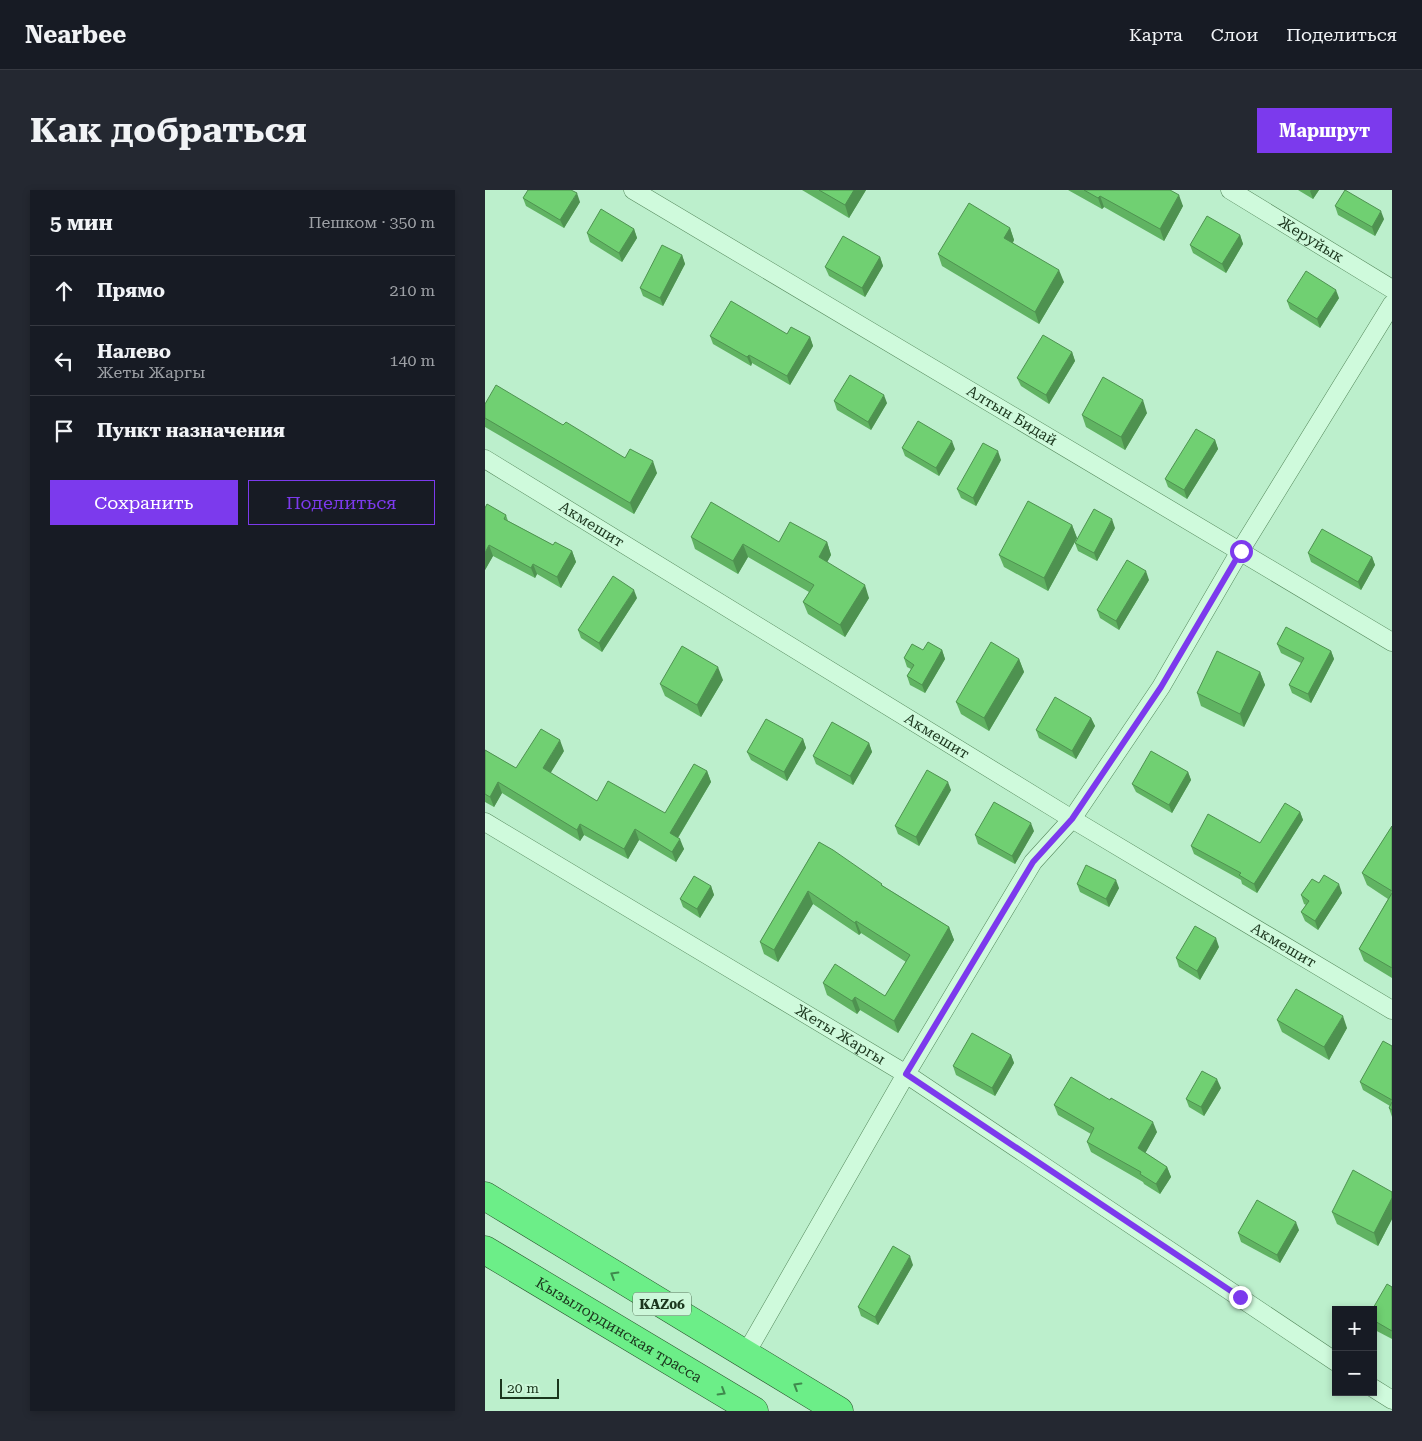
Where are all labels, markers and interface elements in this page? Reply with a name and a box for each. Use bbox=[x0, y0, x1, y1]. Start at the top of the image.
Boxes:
text: Nearbee bbox=[25, 21, 126, 49]
text: Карта bbox=[1129, 24, 1183, 45]
text: Слои bbox=[1211, 24, 1258, 45]
text: Поделиться bbox=[1286, 24, 1397, 45]
button: Маршрут bbox=[1257, 108, 1392, 153]
text: Как добраться bbox=[30, 110, 307, 151]
text: 5 мин bbox=[50, 211, 113, 235]
text: Пешком · 350 m bbox=[308, 213, 435, 232]
street label: Жеруйык bbox=[1275, 213, 1348, 267]
icon: ahead bbox=[50, 277, 78, 305]
text: Прямо bbox=[97, 279, 165, 302]
text: 210 m bbox=[389, 281, 435, 300]
text: Налево bbox=[97, 340, 171, 363]
icon: left bbox=[50, 347, 78, 375]
text: 140 m bbox=[389, 351, 435, 370]
text: Жеты Жаргы bbox=[97, 363, 205, 382]
street label: Алтын Бидай bbox=[963, 382, 1060, 449]
icon: arrive bbox=[50, 417, 78, 445]
text: Пункт назначения bbox=[97, 419, 285, 442]
button: Сохранить bbox=[50, 480, 238, 525]
button: Поделиться bbox=[248, 480, 435, 525]
street label: Акмешит bbox=[556, 498, 627, 551]
route start bbox=[1230, 540, 1253, 563]
street label: Акмешит bbox=[901, 709, 972, 763]
street label: Акмешит bbox=[1248, 919, 1319, 972]
street label: Жеты Жаргы bbox=[792, 1001, 888, 1068]
one-way arrow bbox=[610, 1271, 619, 1281]
street label: Кызылординская трасса bbox=[533, 1274, 705, 1387]
route end bbox=[1229, 1286, 1252, 1309]
road number: KАZ06 bbox=[633, 1292, 691, 1316]
map controls bbox=[1332, 1306, 1377, 1396]
button: + bbox=[1332, 1306, 1377, 1351]
button: − bbox=[1332, 1351, 1377, 1396]
scale bar bbox=[500, 1376, 559, 1399]
text: 20 m bbox=[507, 1380, 539, 1396]
one-way arrow bbox=[794, 1382, 803, 1392]
one-way arrow bbox=[716, 1385, 725, 1395]

